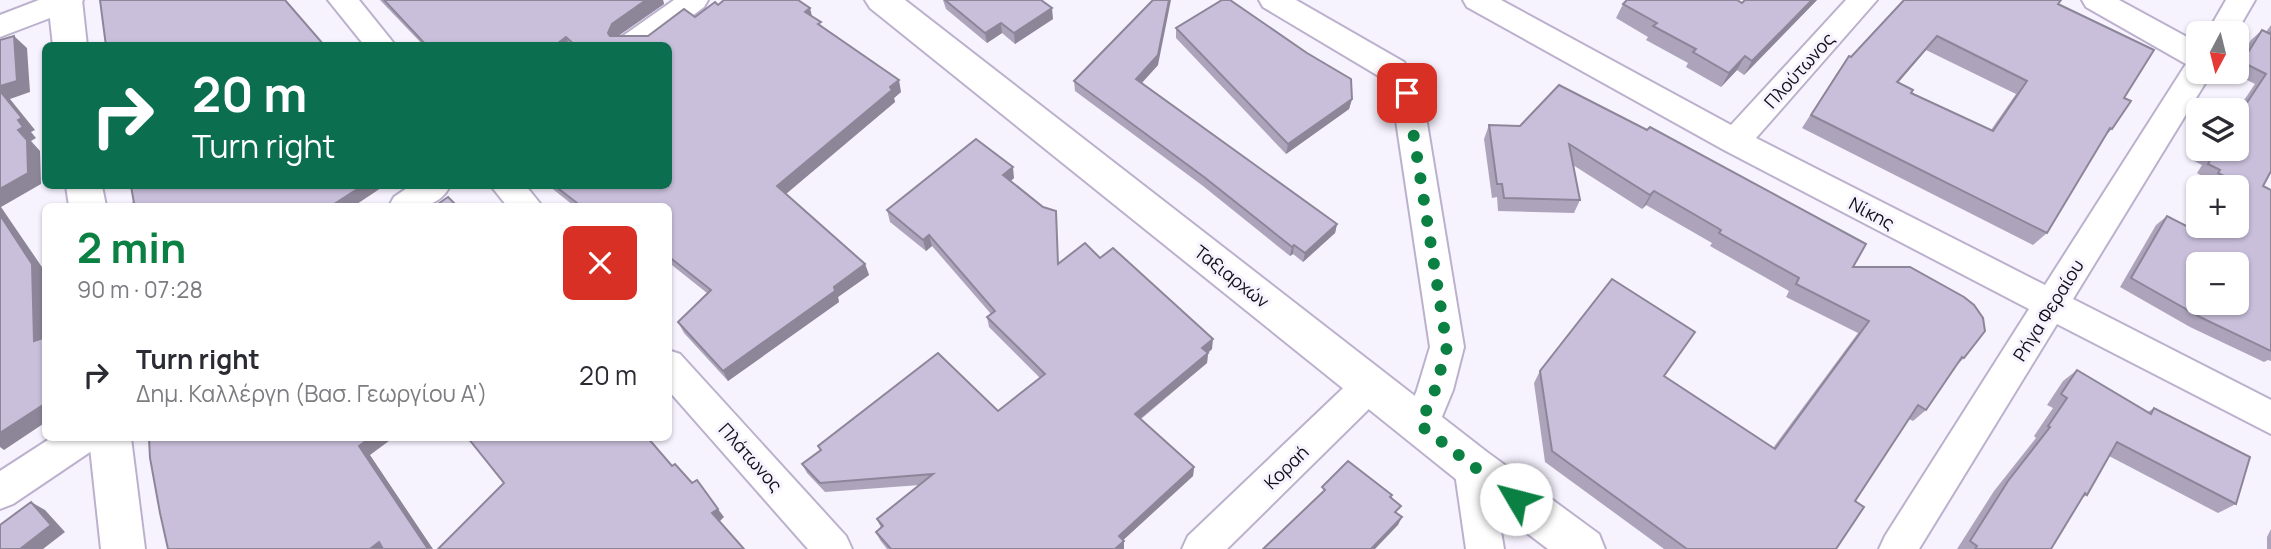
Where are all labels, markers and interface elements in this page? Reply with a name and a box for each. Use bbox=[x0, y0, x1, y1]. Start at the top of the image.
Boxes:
north arrow bbox=[2186, 21, 2249, 84]
map controls bbox=[2186, 21, 2249, 315]
street label: Πλούτωνος bbox=[1758, 27, 1840, 113]
text: 20 m bbox=[192, 60, 307, 127]
pin bbox=[1377, 63, 1437, 123]
icon: right bbox=[77, 70, 168, 161]
icon: arrive bbox=[1388, 74, 1426, 112]
button: layers bbox=[2186, 98, 2249, 161]
text: Turn right bbox=[192, 124, 335, 168]
button: + bbox=[2186, 175, 2249, 238]
street label: Νίκης bbox=[1845, 191, 1899, 235]
text: 2 min bbox=[77, 218, 186, 276]
button: close bbox=[563, 226, 637, 300]
street label: Ταξιαρχών bbox=[1190, 239, 1274, 313]
button: − bbox=[2186, 252, 2249, 315]
street label: Ρήγα Φεραίου bbox=[2007, 255, 2089, 365]
text: 90 m · 07:28 bbox=[77, 273, 203, 305]
text: Turn right bbox=[136, 341, 260, 377]
icon: right bbox=[77, 356, 115, 394]
text: 20 m bbox=[579, 357, 637, 393]
text: Δημ. Καλλέργη (Βασ. Γεωργίου Α') bbox=[136, 377, 488, 409]
street label: Πλάτωνος bbox=[714, 418, 788, 496]
street label: Κοραή bbox=[1259, 440, 1313, 494]
position arrow bbox=[1479, 462, 1553, 536]

